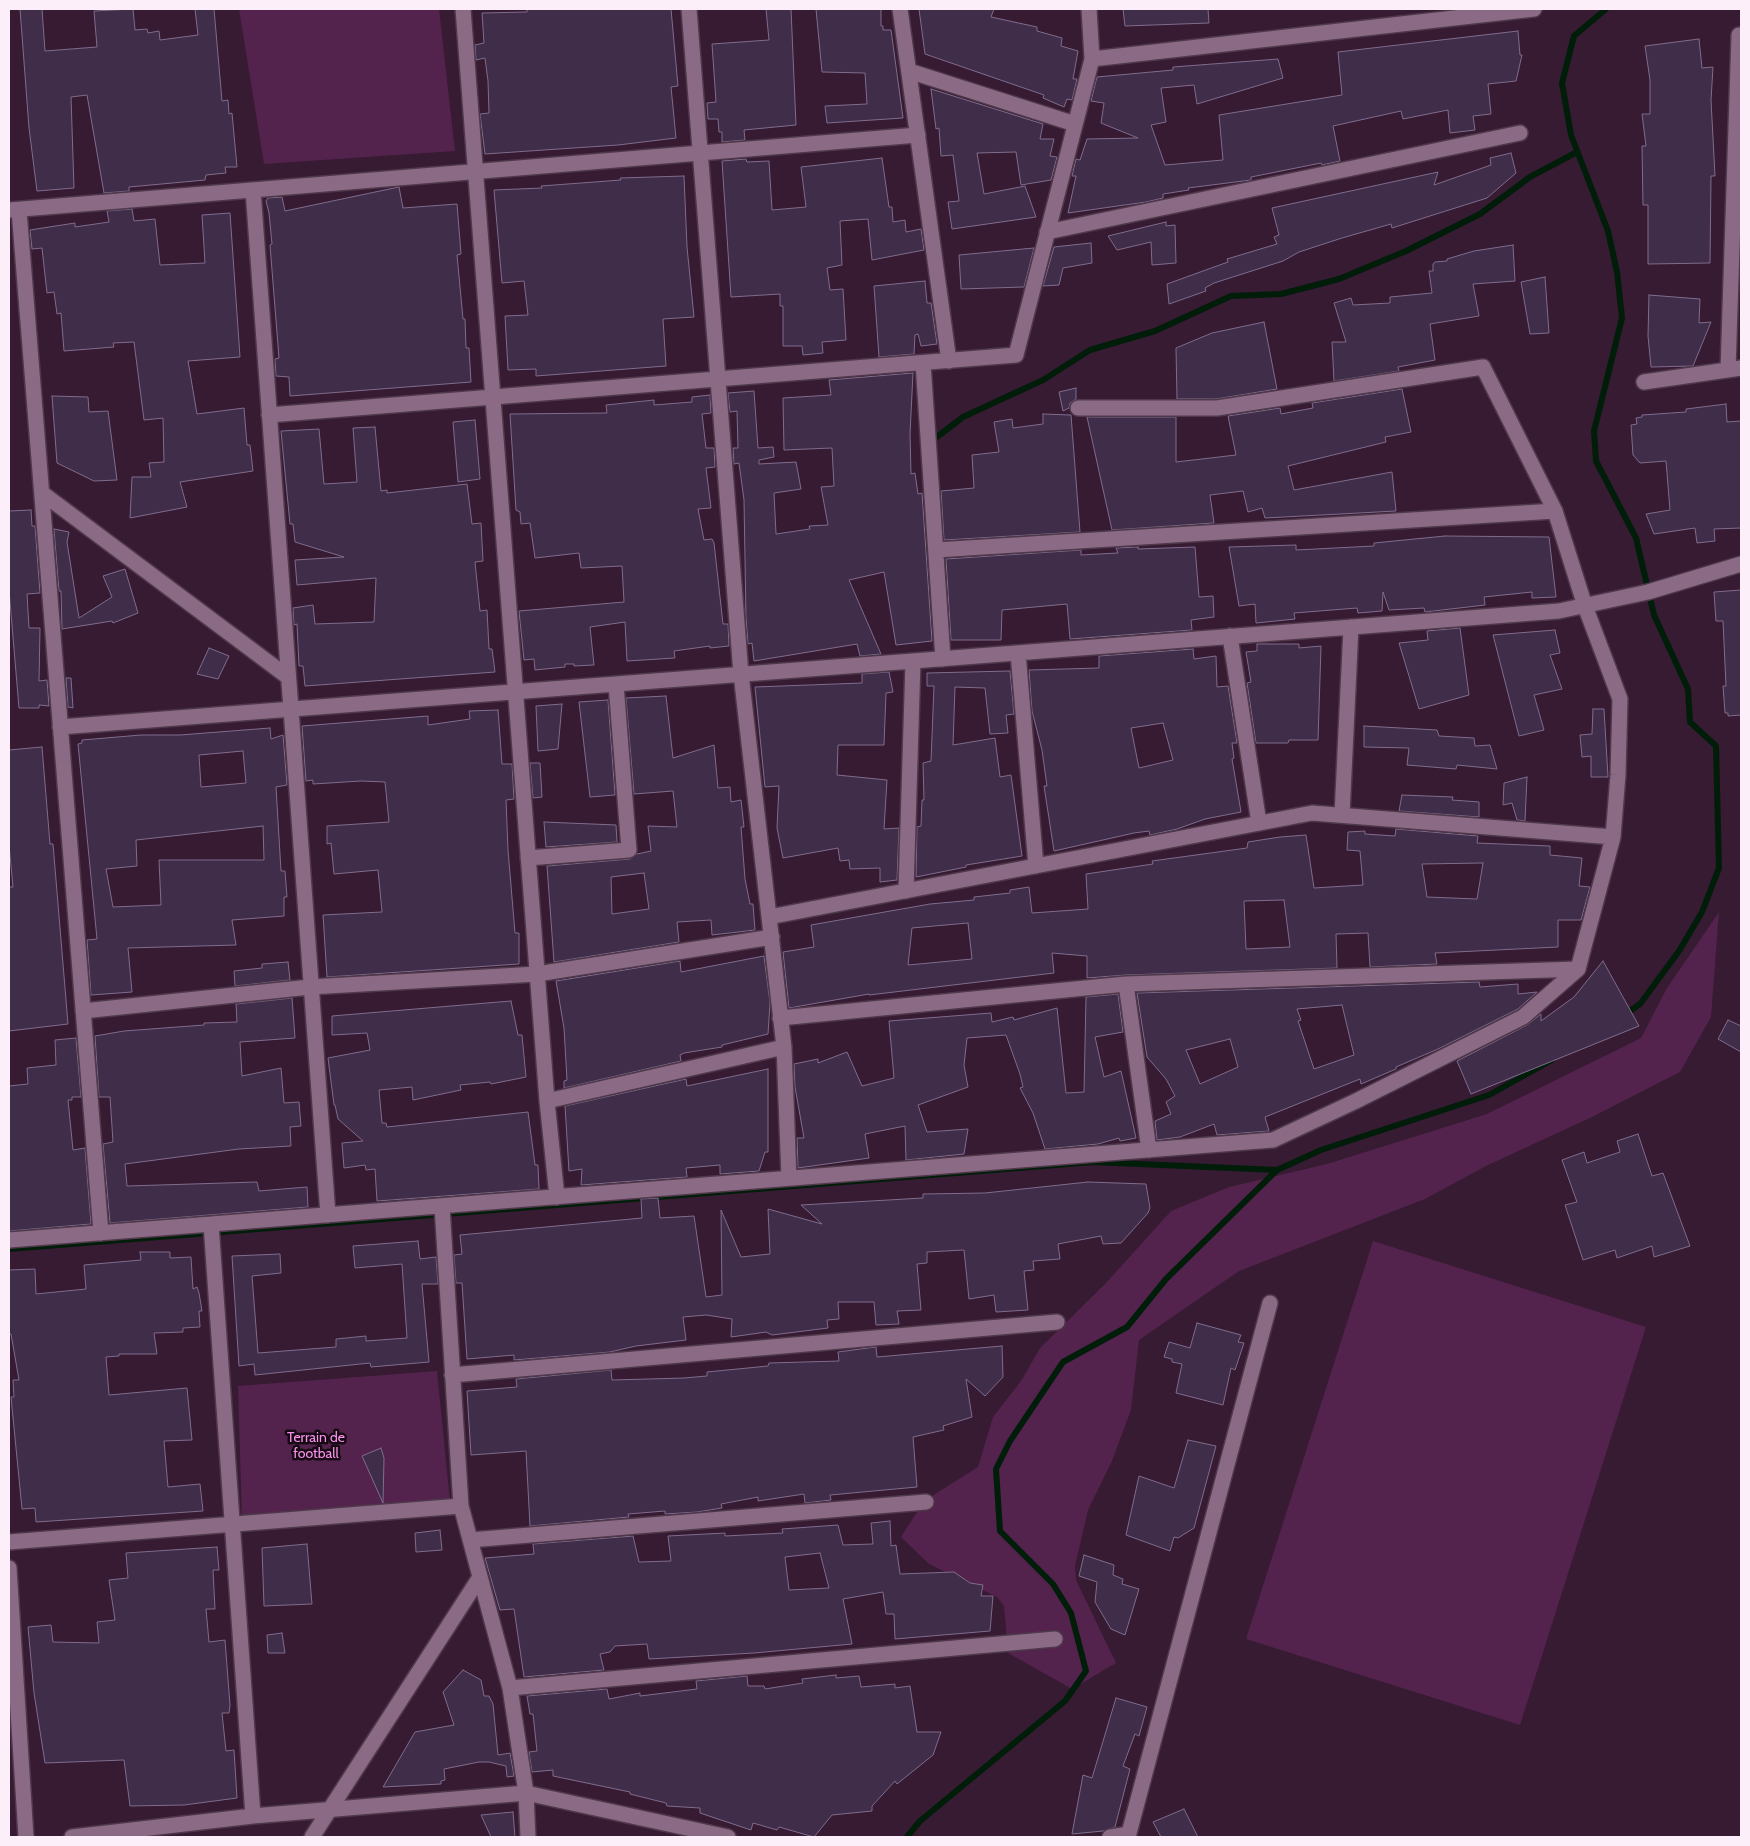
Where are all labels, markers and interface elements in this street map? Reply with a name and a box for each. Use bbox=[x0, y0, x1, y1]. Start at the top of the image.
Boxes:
park label: Terrain de football bbox=[287, 1430, 345, 1462]

